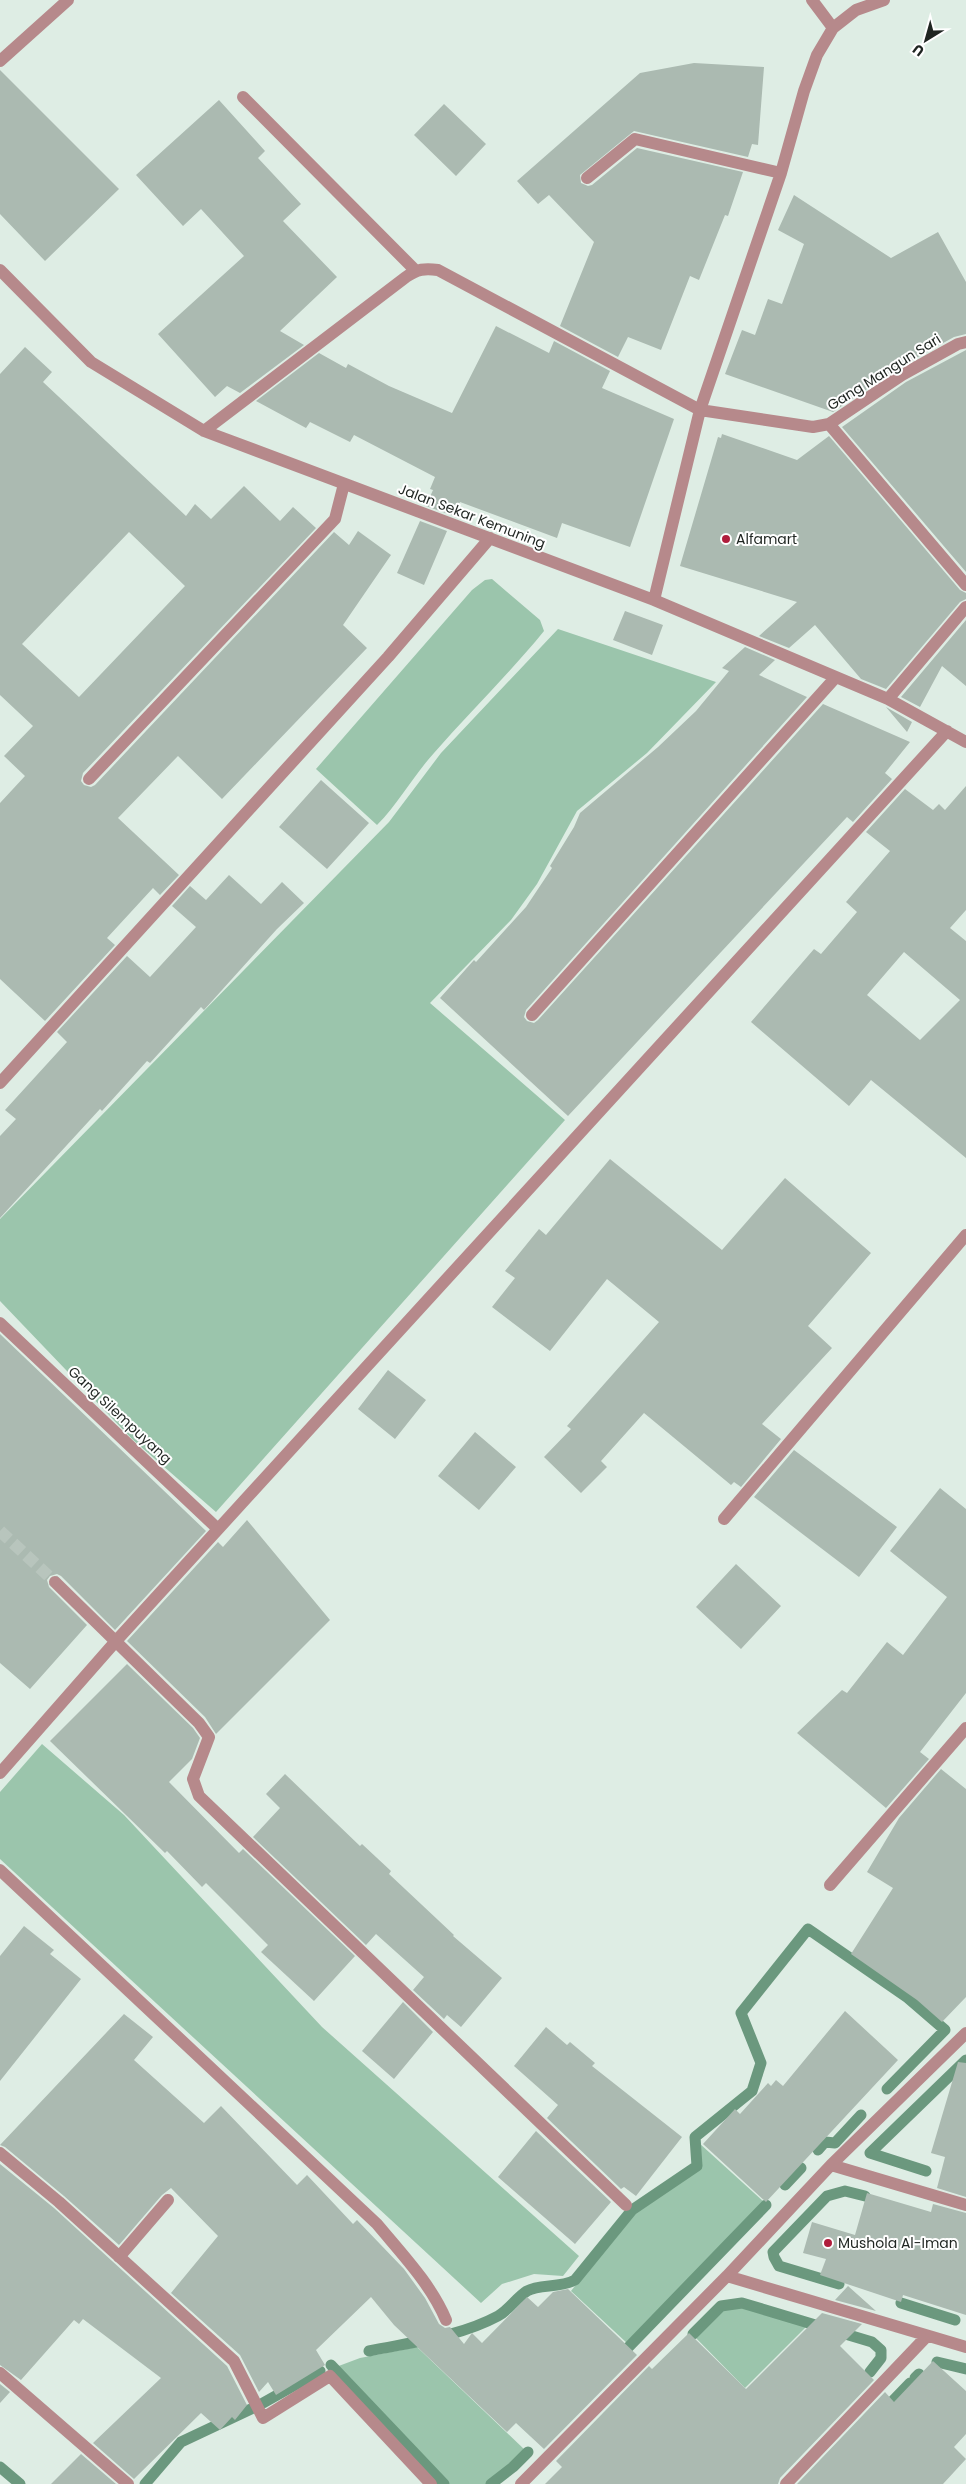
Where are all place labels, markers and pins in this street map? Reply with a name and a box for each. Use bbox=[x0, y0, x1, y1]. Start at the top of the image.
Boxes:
place label: Alfamart bbox=[736, 529, 797, 549]
marker: Alfamart bbox=[720, 533, 732, 545]
place label: Mushola Al-Iman bbox=[838, 2233, 958, 2253]
marker: Mushola Al-Iman bbox=[822, 2237, 834, 2249]

